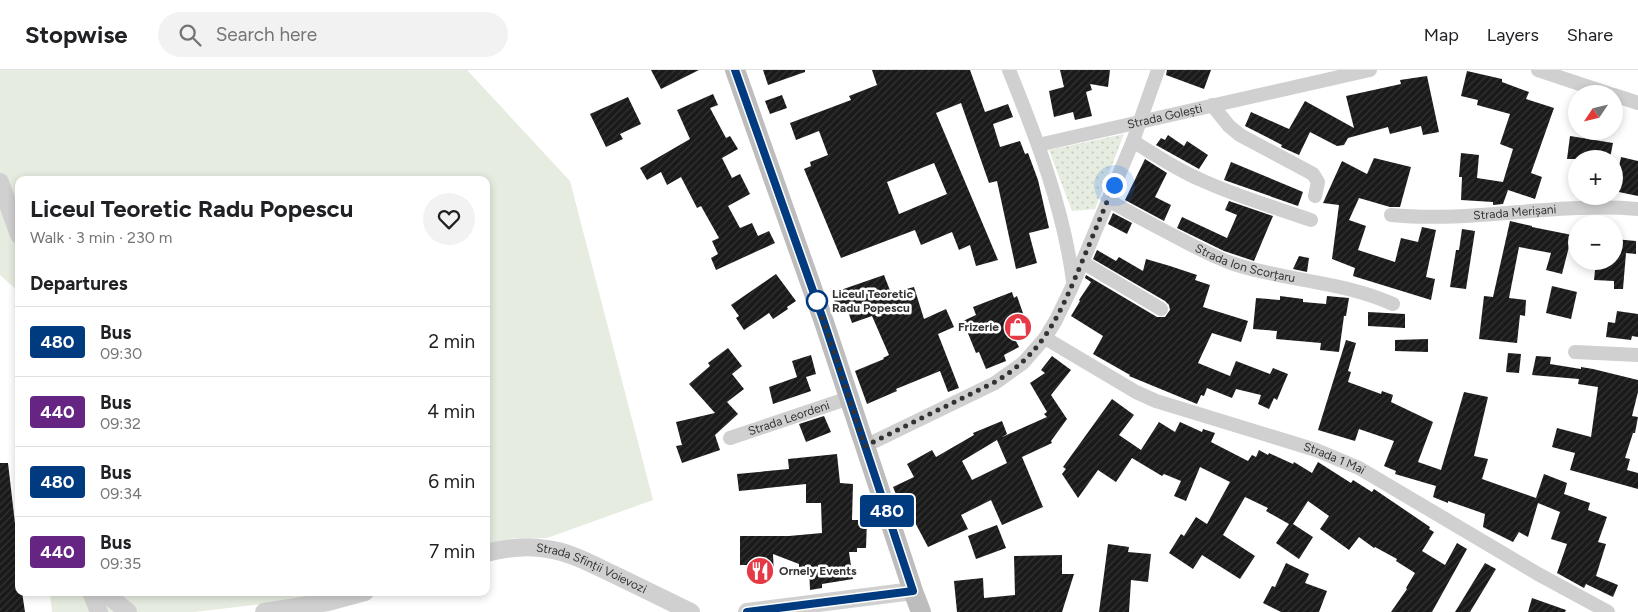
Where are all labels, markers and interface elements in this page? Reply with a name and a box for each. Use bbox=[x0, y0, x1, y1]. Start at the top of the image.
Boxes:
search box bbox=[158, 12, 508, 57]
text: Stopwise bbox=[25, 20, 128, 49]
icon: search bbox=[176, 21, 204, 49]
text: Search here bbox=[216, 23, 317, 46]
text: Map bbox=[1424, 24, 1459, 46]
text: Layers bbox=[1487, 24, 1539, 46]
text: Share bbox=[1567, 24, 1613, 46]
north arrow bbox=[1568, 85, 1622, 140]
map controls bbox=[1568, 85, 1623, 270]
street label: Strada Golești bbox=[1126, 101, 1204, 132]
button: + bbox=[1568, 150, 1623, 205]
your location bbox=[1102, 173, 1127, 198]
button: heart bbox=[423, 193, 475, 245]
text: Liceul Teoretic Radu Popescu bbox=[30, 194, 353, 223]
street label: Strada Merișani bbox=[1473, 202, 1557, 222]
button: − bbox=[1568, 215, 1623, 270]
text: Walk · 3 min · 230 m bbox=[30, 228, 172, 247]
street label: Strada Ion Scorțaru bbox=[1193, 241, 1296, 285]
text: Departures bbox=[30, 272, 128, 295]
place label: Liceul Teoretic Radu Popescu bbox=[832, 287, 913, 315]
marker: Liceul Teoretic Radu Popescu bbox=[806, 290, 828, 312]
shop icon: Frizerie bbox=[1003, 312, 1033, 342]
place label: Frizerie bbox=[958, 320, 999, 334]
text: Bus bbox=[100, 321, 131, 344]
text: 2 min bbox=[429, 330, 475, 353]
text: 480 bbox=[40, 331, 75, 353]
text: 09:30 bbox=[100, 344, 142, 363]
text: Bus bbox=[100, 391, 131, 414]
street label: Strada Leordeni bbox=[746, 398, 831, 438]
text: 4 min bbox=[427, 400, 475, 423]
text: 440 bbox=[40, 401, 75, 423]
text: 09:32 bbox=[100, 414, 141, 433]
street label: Strada 1 Mai bbox=[1302, 440, 1368, 477]
text: Bus bbox=[100, 461, 131, 484]
text: 6 min bbox=[428, 470, 475, 493]
text: 480 bbox=[40, 471, 75, 493]
text: 09:34 bbox=[100, 484, 142, 503]
line badge: 480 bbox=[858, 495, 916, 527]
text: 480 bbox=[870, 500, 904, 522]
text: Bus bbox=[100, 531, 131, 554]
text: 7 min bbox=[429, 540, 475, 563]
street label: Strada Sfinții Voievozi bbox=[535, 540, 649, 596]
text: 440 bbox=[40, 541, 75, 563]
text: 09:35 bbox=[100, 554, 141, 573]
restaurant icon: Ornely Events bbox=[745, 556, 775, 586]
place label: Ornely Events bbox=[779, 564, 857, 578]

